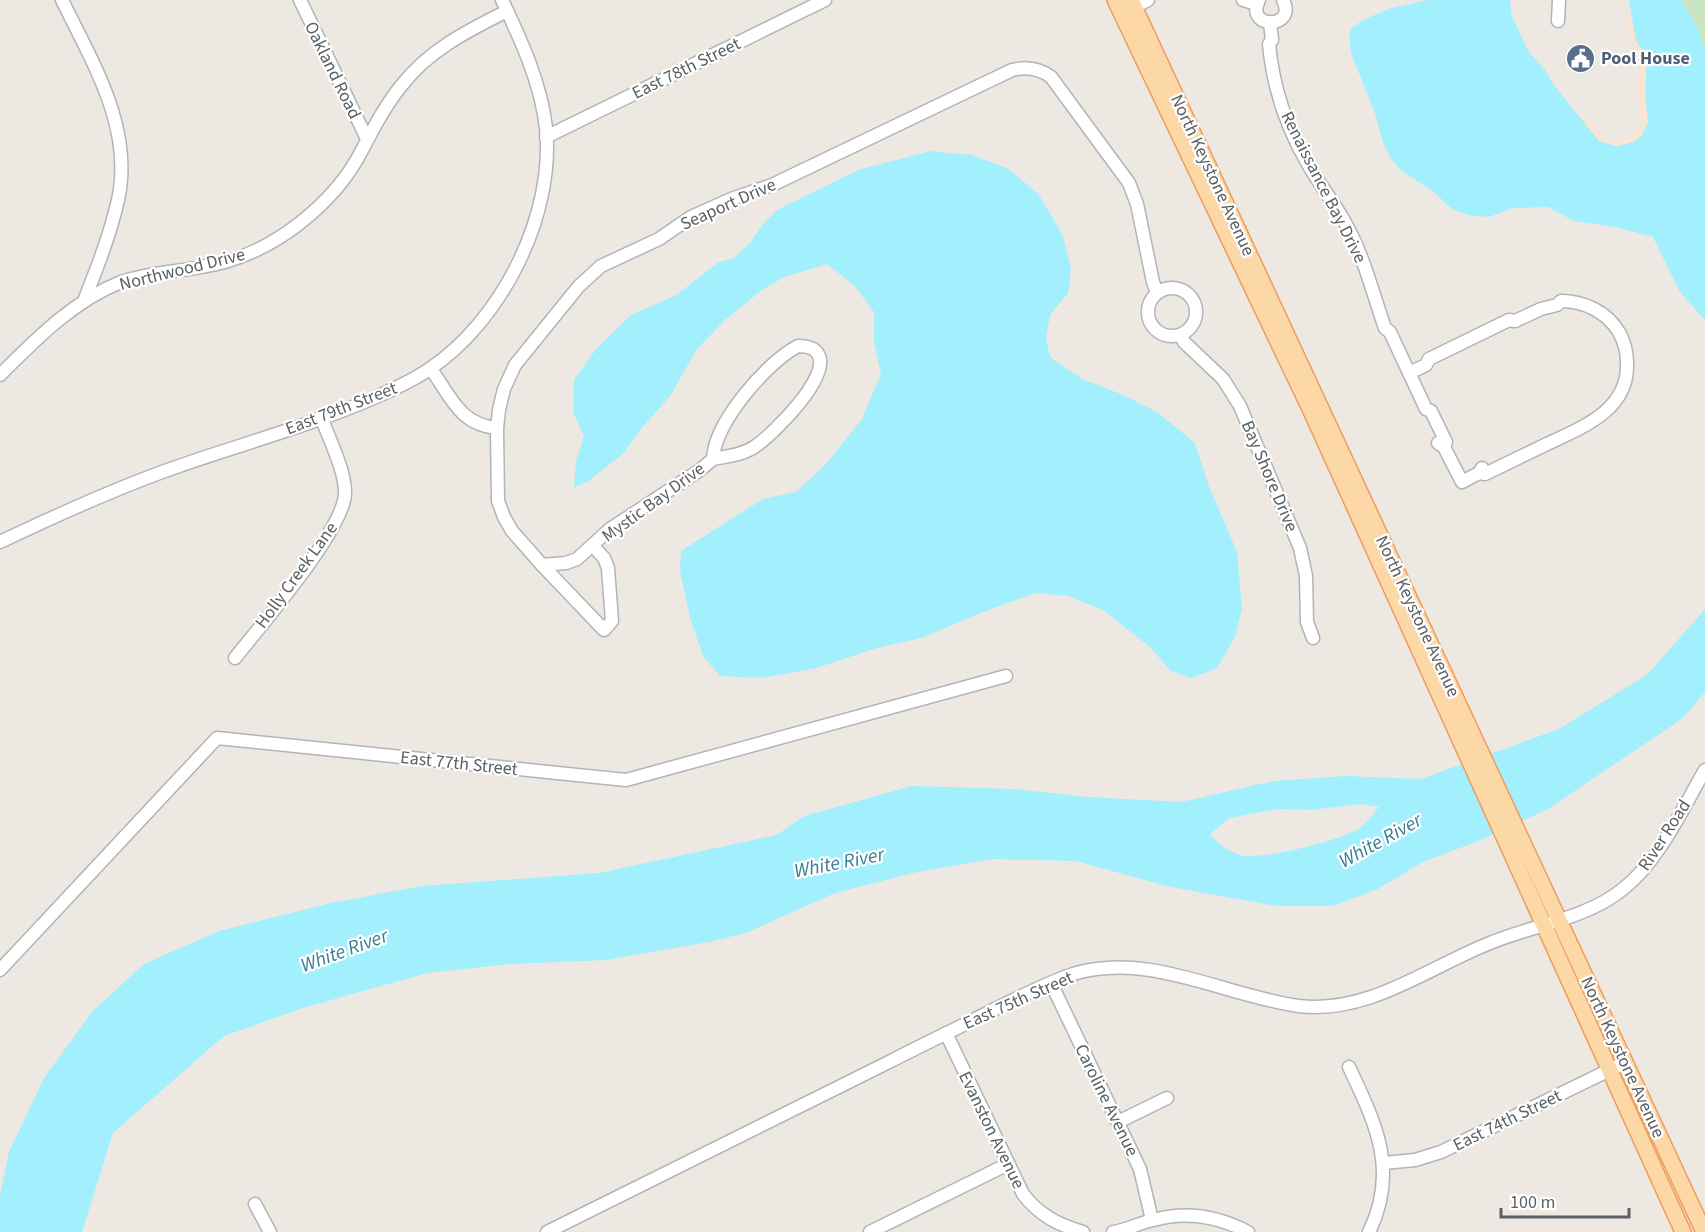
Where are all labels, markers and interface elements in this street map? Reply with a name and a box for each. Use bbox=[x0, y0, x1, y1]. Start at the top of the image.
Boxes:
street label: Oakland Road bbox=[298, 17, 367, 123]
street label: East 78th Street bbox=[628, 31, 745, 106]
public building icon: Pool House bbox=[1564, 42, 1596, 74]
place label: Pool House bbox=[1601, 46, 1690, 71]
street label: North Keystone Avenue bbox=[1164, 90, 1261, 260]
street label: Renaissance Bay Drive bbox=[1274, 107, 1373, 268]
street label: Seaport Drive bbox=[676, 172, 780, 237]
street label: Northwood Drive bbox=[117, 242, 248, 297]
street label: East 79th Street bbox=[282, 376, 401, 441]
street label: Bay Shore Drive bbox=[1235, 417, 1304, 536]
street label: Mystic Bay Drive bbox=[597, 456, 710, 548]
street label: Holly Creek Lane bbox=[249, 517, 344, 634]
street label: North Keystone Avenue bbox=[1369, 531, 1466, 701]
street label: East 77th Street bbox=[399, 745, 519, 782]
street label: River Road bbox=[1632, 795, 1697, 876]
water label: White River bbox=[1334, 806, 1428, 875]
water label: White River bbox=[792, 840, 888, 885]
water label: White River bbox=[297, 922, 393, 980]
street label: East 75th Street bbox=[959, 965, 1077, 1036]
street label: North Keystone Avenue bbox=[1574, 972, 1671, 1142]
street label: Caroline Avenue bbox=[1069, 1040, 1145, 1161]
street label: Evanston Avenue bbox=[952, 1067, 1031, 1193]
street label: East 74th Street bbox=[1449, 1083, 1566, 1158]
scale bar bbox=[1501, 1181, 1628, 1219]
text: 100 m bbox=[1510, 1190, 1555, 1215]

